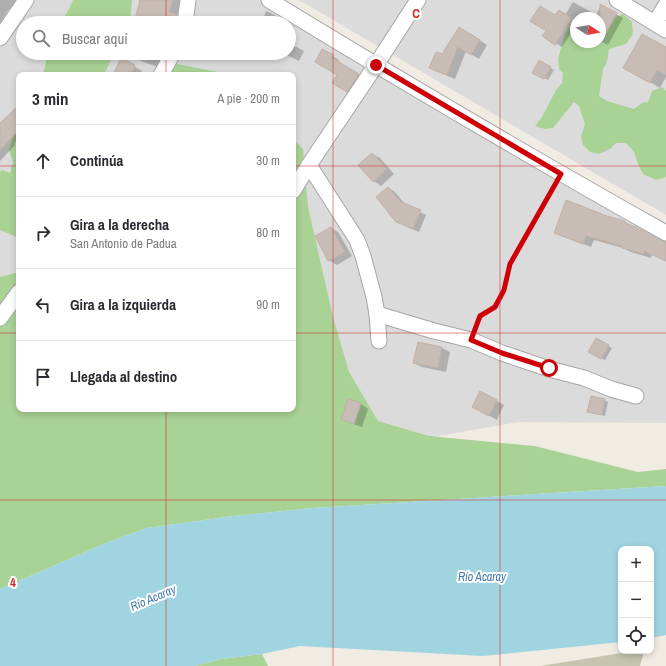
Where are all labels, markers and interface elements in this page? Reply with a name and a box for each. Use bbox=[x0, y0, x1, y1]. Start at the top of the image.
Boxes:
text: C bbox=[412, 5, 420, 22]
north arrow bbox=[570, 12, 606, 48]
search box bbox=[16, 16, 296, 60]
icon: search bbox=[30, 27, 52, 49]
text: Buscar aquí bbox=[62, 28, 128, 49]
route end bbox=[367, 56, 385, 74]
text: 3 min bbox=[32, 87, 68, 110]
text: A pie · 200 m bbox=[217, 90, 280, 107]
icon: ahead bbox=[32, 150, 54, 172]
text: Continúa bbox=[70, 150, 123, 171]
text: 30 m bbox=[256, 152, 280, 169]
text: Gira a la derecha bbox=[70, 214, 169, 235]
icon: right bbox=[32, 222, 54, 244]
text: 80 m bbox=[256, 224, 280, 241]
text: San Antonio de Padua bbox=[70, 235, 177, 252]
icon: left bbox=[32, 294, 54, 316]
text: Gira a la izquierda bbox=[70, 294, 176, 315]
text: 90 m bbox=[256, 296, 280, 313]
route start bbox=[540, 359, 558, 377]
icon: arrive bbox=[32, 366, 54, 388]
text: Llegada al destino bbox=[70, 366, 177, 387]
map controls bbox=[618, 546, 654, 654]
button: + bbox=[618, 546, 654, 582]
water label: Río Acaray bbox=[458, 569, 507, 585]
text: 4 bbox=[10, 574, 16, 591]
water label: Río Acaray bbox=[128, 581, 179, 615]
button: − bbox=[618, 582, 654, 618]
button: locate bbox=[618, 618, 654, 654]

